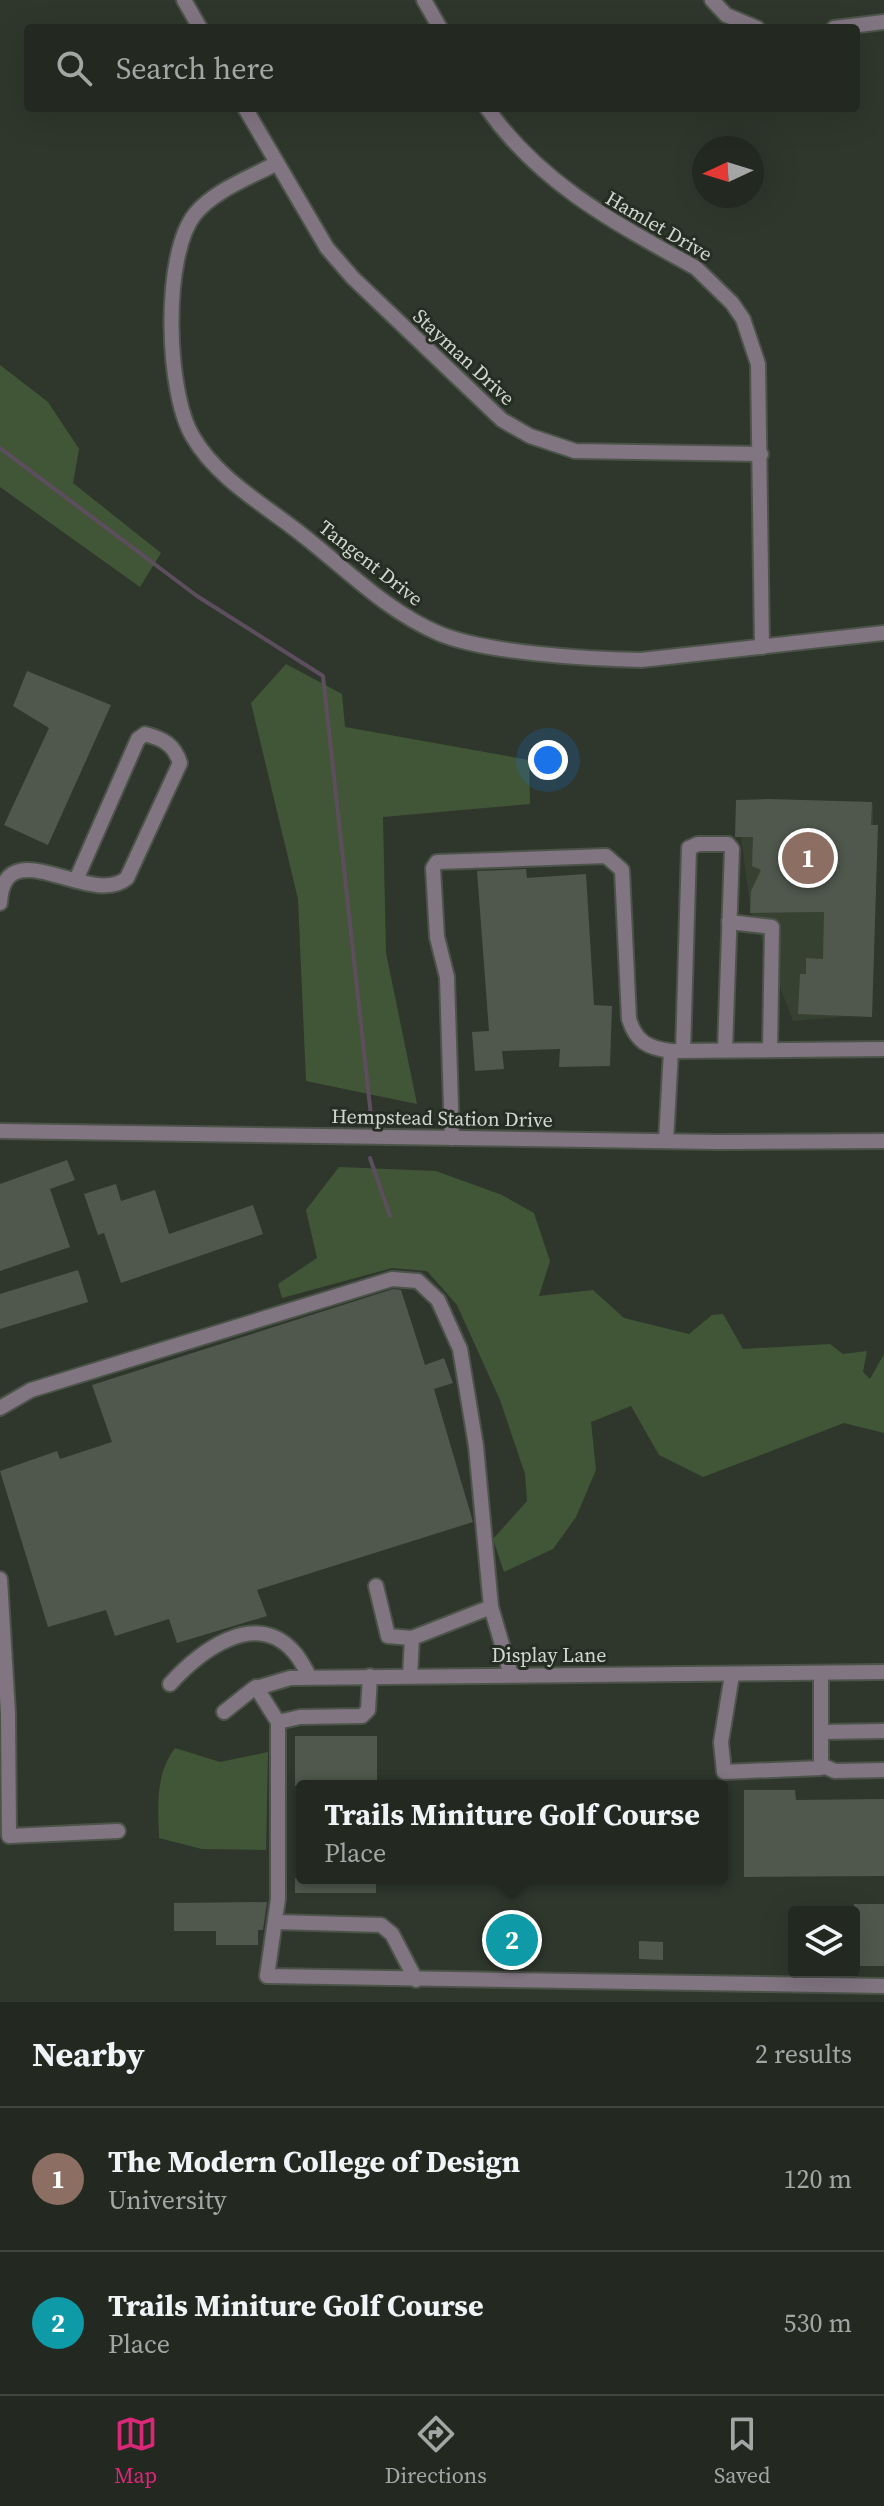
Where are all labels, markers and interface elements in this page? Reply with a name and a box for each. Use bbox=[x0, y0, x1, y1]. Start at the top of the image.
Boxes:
search box bbox=[24, 24, 860, 112]
icon: search bbox=[52, 46, 96, 90]
text: Search here bbox=[116, 48, 274, 89]
north arrow bbox=[692, 136, 764, 208]
street label: Hamlet Drive bbox=[600, 184, 718, 268]
street label: Stayman Drive bbox=[407, 302, 521, 412]
street label: Tangent Drive bbox=[313, 513, 429, 613]
your location bbox=[528, 740, 568, 780]
pin: 1 bbox=[782, 828, 834, 888]
street label: Hempstead Station Drive bbox=[331, 1102, 553, 1134]
street label: Display Lane bbox=[491, 1641, 607, 1669]
popup bbox=[296, 1780, 728, 1884]
text: Trails Miniture Golf Course bbox=[324, 1794, 700, 1835]
text: Place bbox=[324, 1835, 386, 1871]
map controls bbox=[788, 1906, 860, 1978]
button: layers bbox=[788, 1906, 860, 1978]
pin: 2 bbox=[486, 1910, 538, 1970]
text: Nearby bbox=[32, 2031, 145, 2077]
text: 2 results bbox=[755, 2036, 852, 2072]
text: The Modern College of Design bbox=[108, 2141, 520, 2182]
text: 1 bbox=[51, 2161, 65, 2197]
text: 120 m bbox=[784, 2161, 852, 2197]
text: University bbox=[108, 2182, 227, 2218]
text: Trails Miniture Golf Course bbox=[108, 2285, 484, 2326]
text: 2 bbox=[51, 2305, 65, 2341]
text: 530 m bbox=[784, 2305, 852, 2341]
text: Place bbox=[108, 2326, 170, 2362]
tab: Map bbox=[114, 2412, 158, 2490]
tab: Directions bbox=[385, 2412, 487, 2490]
tab: Saved bbox=[714, 2412, 770, 2490]

